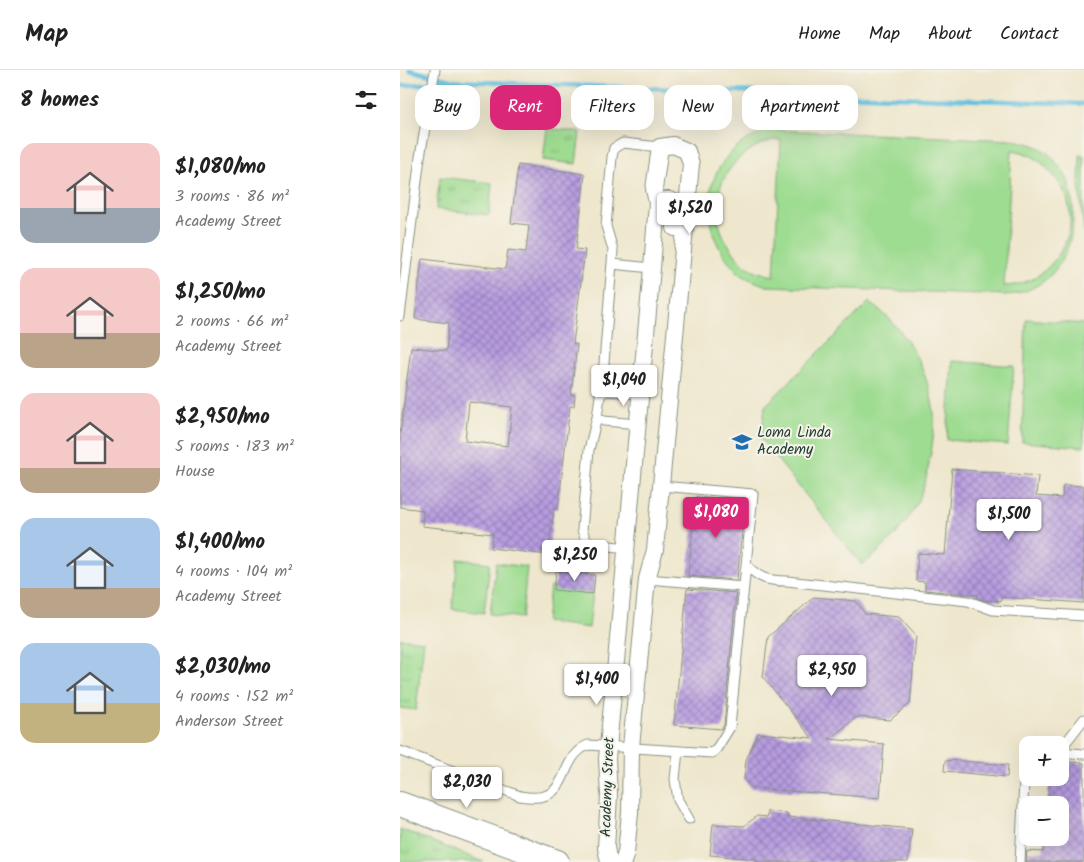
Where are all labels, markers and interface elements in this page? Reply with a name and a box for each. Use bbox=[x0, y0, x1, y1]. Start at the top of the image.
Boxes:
text: Map bbox=[25, 15, 68, 54]
text: Home bbox=[798, 20, 841, 49]
text: Map bbox=[869, 20, 900, 49]
text: About bbox=[928, 20, 972, 49]
text: Contact bbox=[1000, 20, 1059, 49]
text: 8 homes bbox=[20, 84, 99, 117]
chip: Buy bbox=[415, 85, 480, 130]
chip: Rent bbox=[490, 85, 561, 130]
chip: Filters bbox=[571, 85, 654, 130]
chip: New bbox=[664, 85, 732, 130]
chip: Apartment bbox=[742, 85, 858, 130]
icon: filters bbox=[352, 86, 380, 114]
text: $1,080/mo bbox=[175, 151, 266, 184]
icon: home bbox=[60, 163, 120, 223]
text: 3 rooms · 86 m² bbox=[175, 184, 289, 209]
pin: $1,520 bbox=[649, 192, 731, 235]
text: $1,520 bbox=[668, 196, 712, 221]
text: Academy Street bbox=[175, 209, 282, 234]
text: $1,250/mo bbox=[175, 276, 266, 309]
icon: home bbox=[60, 288, 120, 348]
text: 2 rooms · 66 m² bbox=[175, 309, 289, 334]
text: Academy Street bbox=[175, 334, 282, 359]
pin: $1,040 bbox=[583, 364, 665, 407]
text: $1,040 bbox=[602, 368, 646, 393]
text: $2,950/mo bbox=[175, 401, 270, 434]
icon: home bbox=[60, 413, 120, 473]
place label: Loma Linda Academy bbox=[757, 421, 831, 462]
school or university icon: Loma Linda Academy bbox=[731, 431, 753, 453]
text: 5 rooms · 183 m² bbox=[175, 434, 294, 459]
text: House bbox=[175, 459, 215, 484]
pin: $1,080 bbox=[675, 496, 757, 539]
pin: $1,500 bbox=[968, 498, 1050, 541]
text: $1,080 bbox=[694, 500, 738, 525]
text: $1,500 bbox=[987, 502, 1031, 527]
text: $1,400/mo bbox=[175, 526, 265, 559]
icon: home bbox=[60, 538, 120, 598]
pin: $1,250 bbox=[534, 540, 616, 582]
text: $1,250 bbox=[553, 543, 597, 568]
text: 4 rooms · 104 m² bbox=[175, 559, 292, 584]
text: Academy Street bbox=[175, 584, 282, 609]
text: $2,030/mo bbox=[175, 651, 271, 684]
pin: $2,950 bbox=[791, 654, 873, 697]
text: $2,950 bbox=[808, 658, 856, 683]
icon: home bbox=[60, 663, 120, 723]
pin: $1,400 bbox=[556, 664, 638, 706]
text: $1,400 bbox=[575, 667, 619, 692]
text: 4 rooms · 152 m² bbox=[175, 684, 293, 709]
text: Anderson Street bbox=[175, 709, 283, 734]
street label: Academy Street bbox=[594, 736, 622, 837]
map controls bbox=[1019, 736, 1069, 846]
button: + bbox=[1019, 736, 1069, 786]
pin: $2,030 bbox=[426, 766, 508, 809]
text: $2,030 bbox=[443, 770, 491, 795]
button: − bbox=[1019, 796, 1069, 846]

